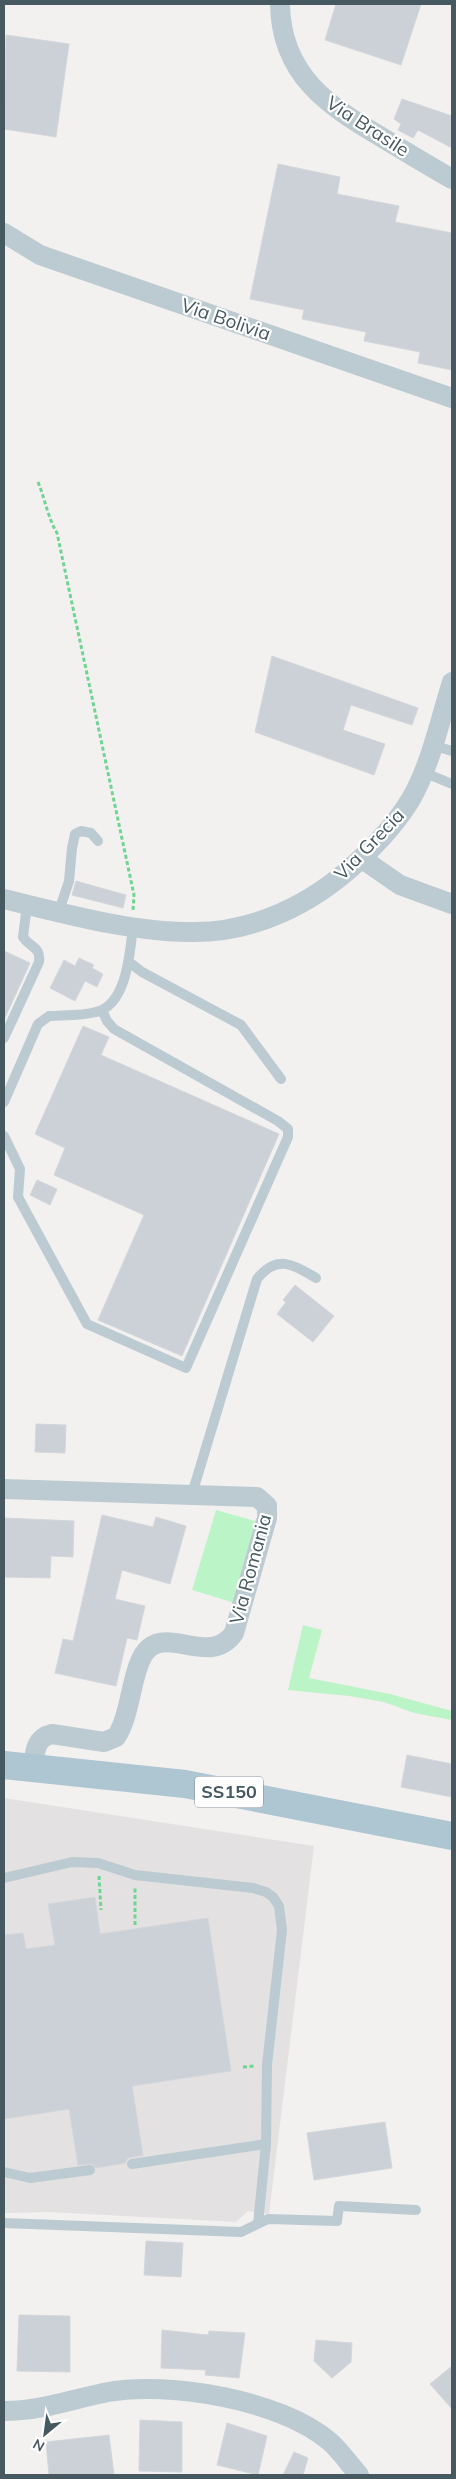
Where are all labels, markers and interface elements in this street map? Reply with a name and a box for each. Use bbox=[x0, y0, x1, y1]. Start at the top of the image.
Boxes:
street label: Via Brasile bbox=[322, 90, 414, 162]
street label: Via Bolivia bbox=[178, 293, 274, 345]
street label: Via Grecia bbox=[329, 803, 409, 885]
street label: Via Romania bbox=[224, 1511, 276, 1627]
road number: SS150 bbox=[195, 1776, 263, 1808]
north arrow bbox=[20, 2409, 70, 2459]
text: N bbox=[30, 2435, 48, 2456]

